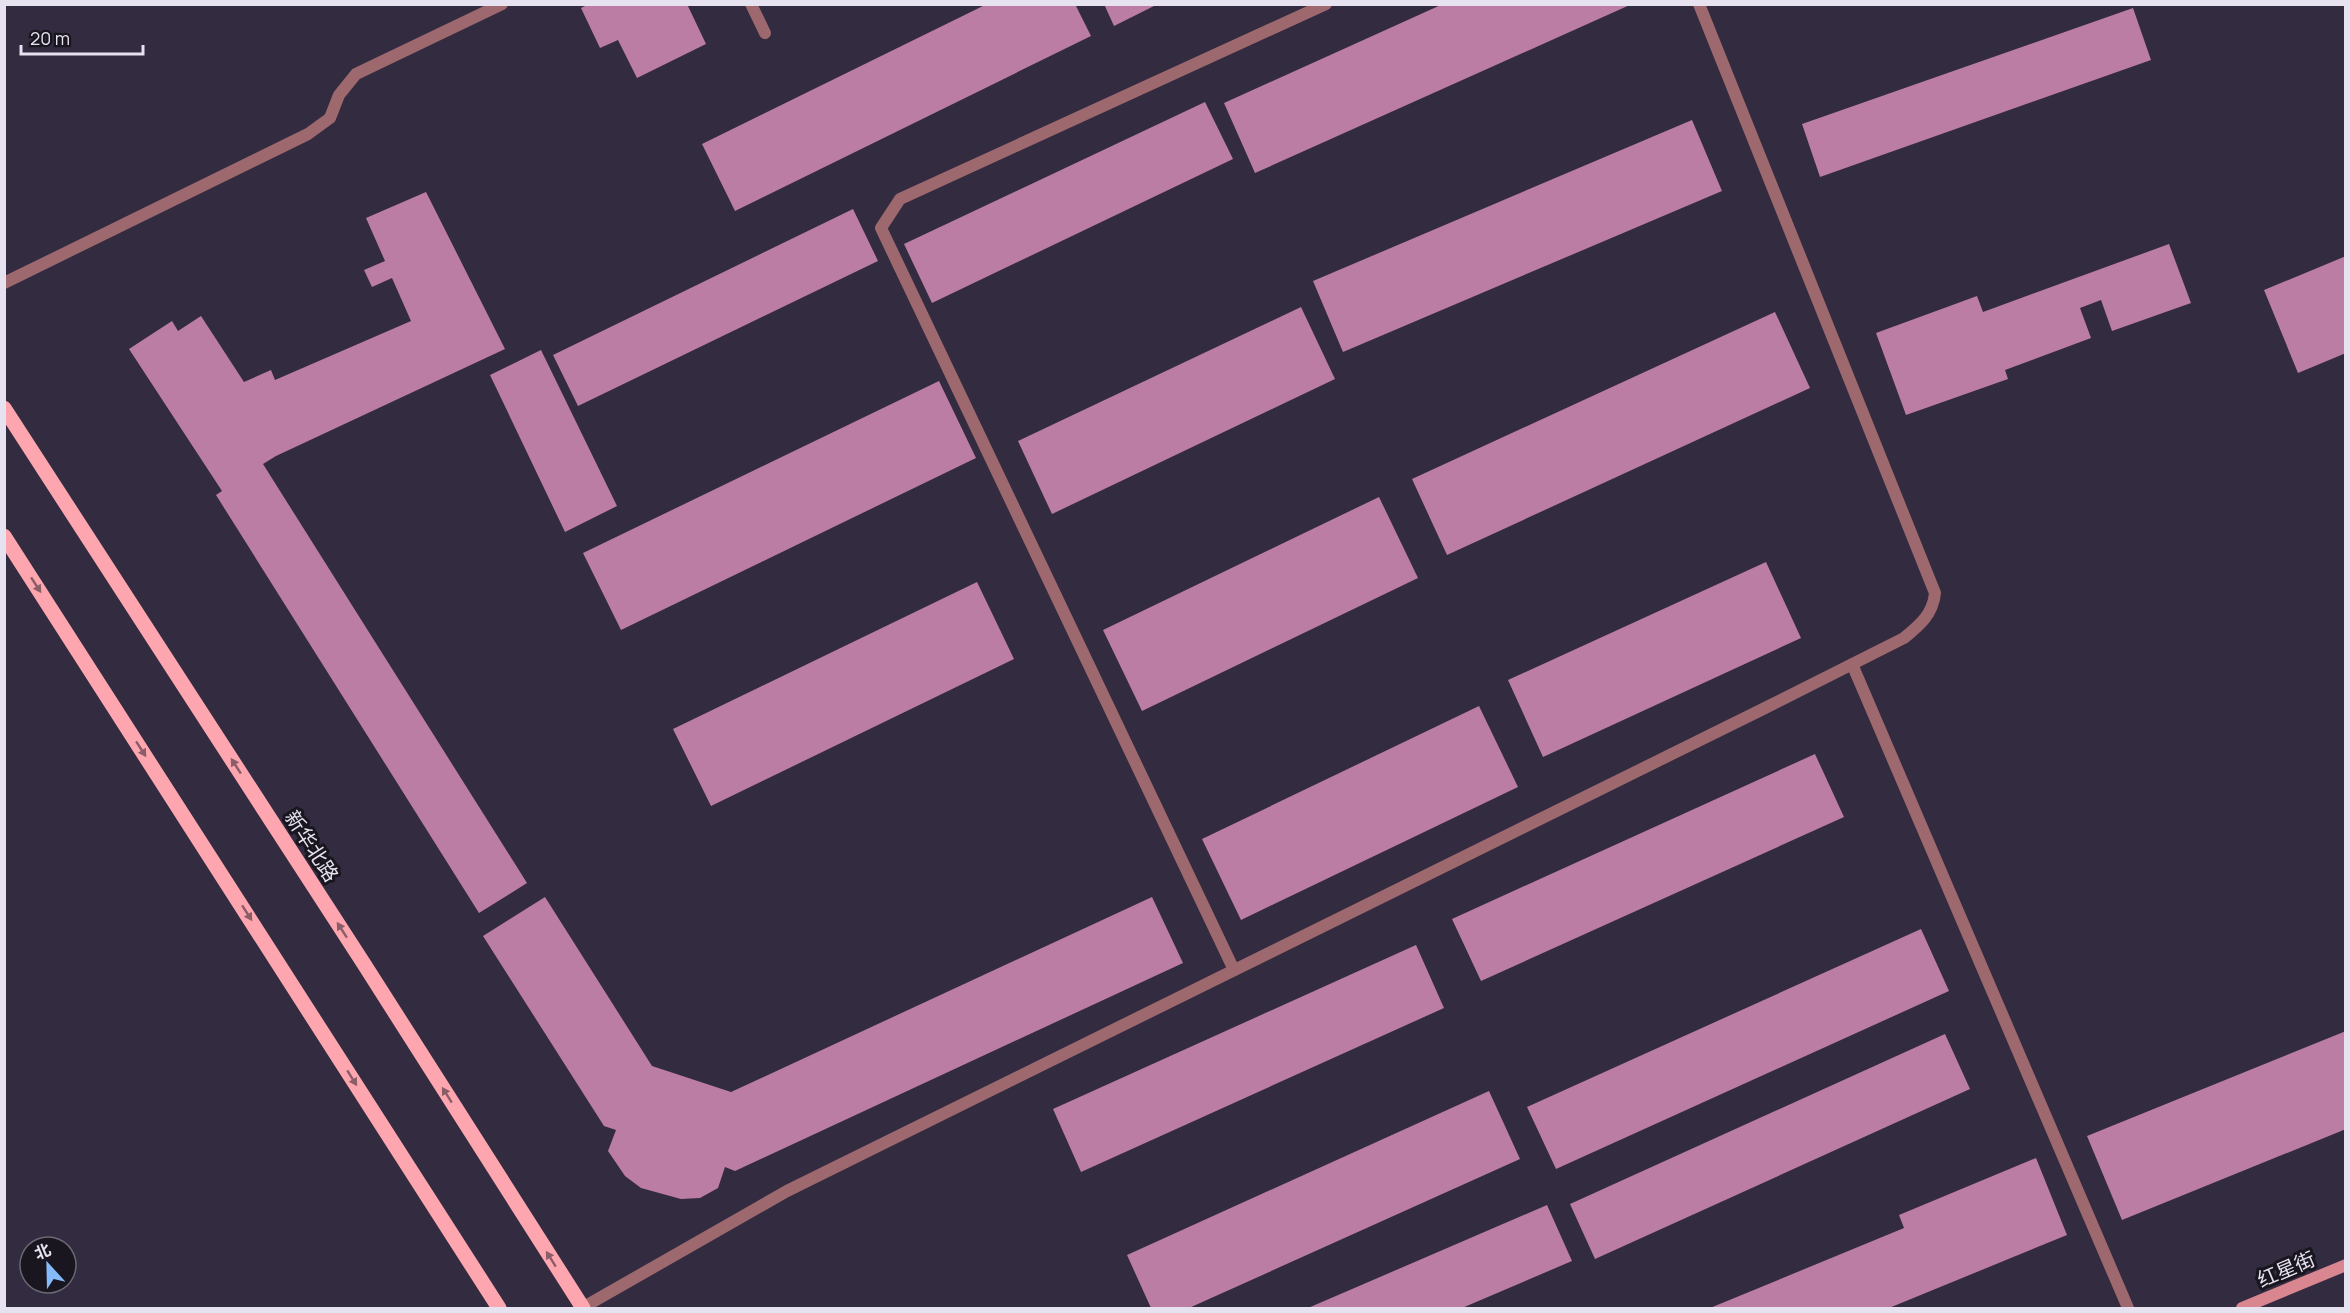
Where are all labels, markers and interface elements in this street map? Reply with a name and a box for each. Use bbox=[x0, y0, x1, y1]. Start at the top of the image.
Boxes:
scale bar bbox=[21, 18, 142, 56]
text: 20 m bbox=[30, 26, 70, 50]
one-way arrow bbox=[30, 577, 41, 593]
one-way arrow bbox=[136, 741, 147, 757]
one-way arrow bbox=[230, 759, 242, 775]
street label: 新华北路 bbox=[279, 805, 345, 887]
one-way arrow bbox=[241, 905, 252, 922]
one-way arrow bbox=[336, 922, 347, 938]
one-way arrow bbox=[346, 1070, 357, 1086]
one-way arrow bbox=[441, 1086, 452, 1103]
north arrow bbox=[18, 1235, 78, 1295]
text: 北 bbox=[31, 1238, 54, 1264]
street label: 红星街 bbox=[2253, 1245, 2319, 1293]
one-way arrow bbox=[546, 1251, 557, 1267]

